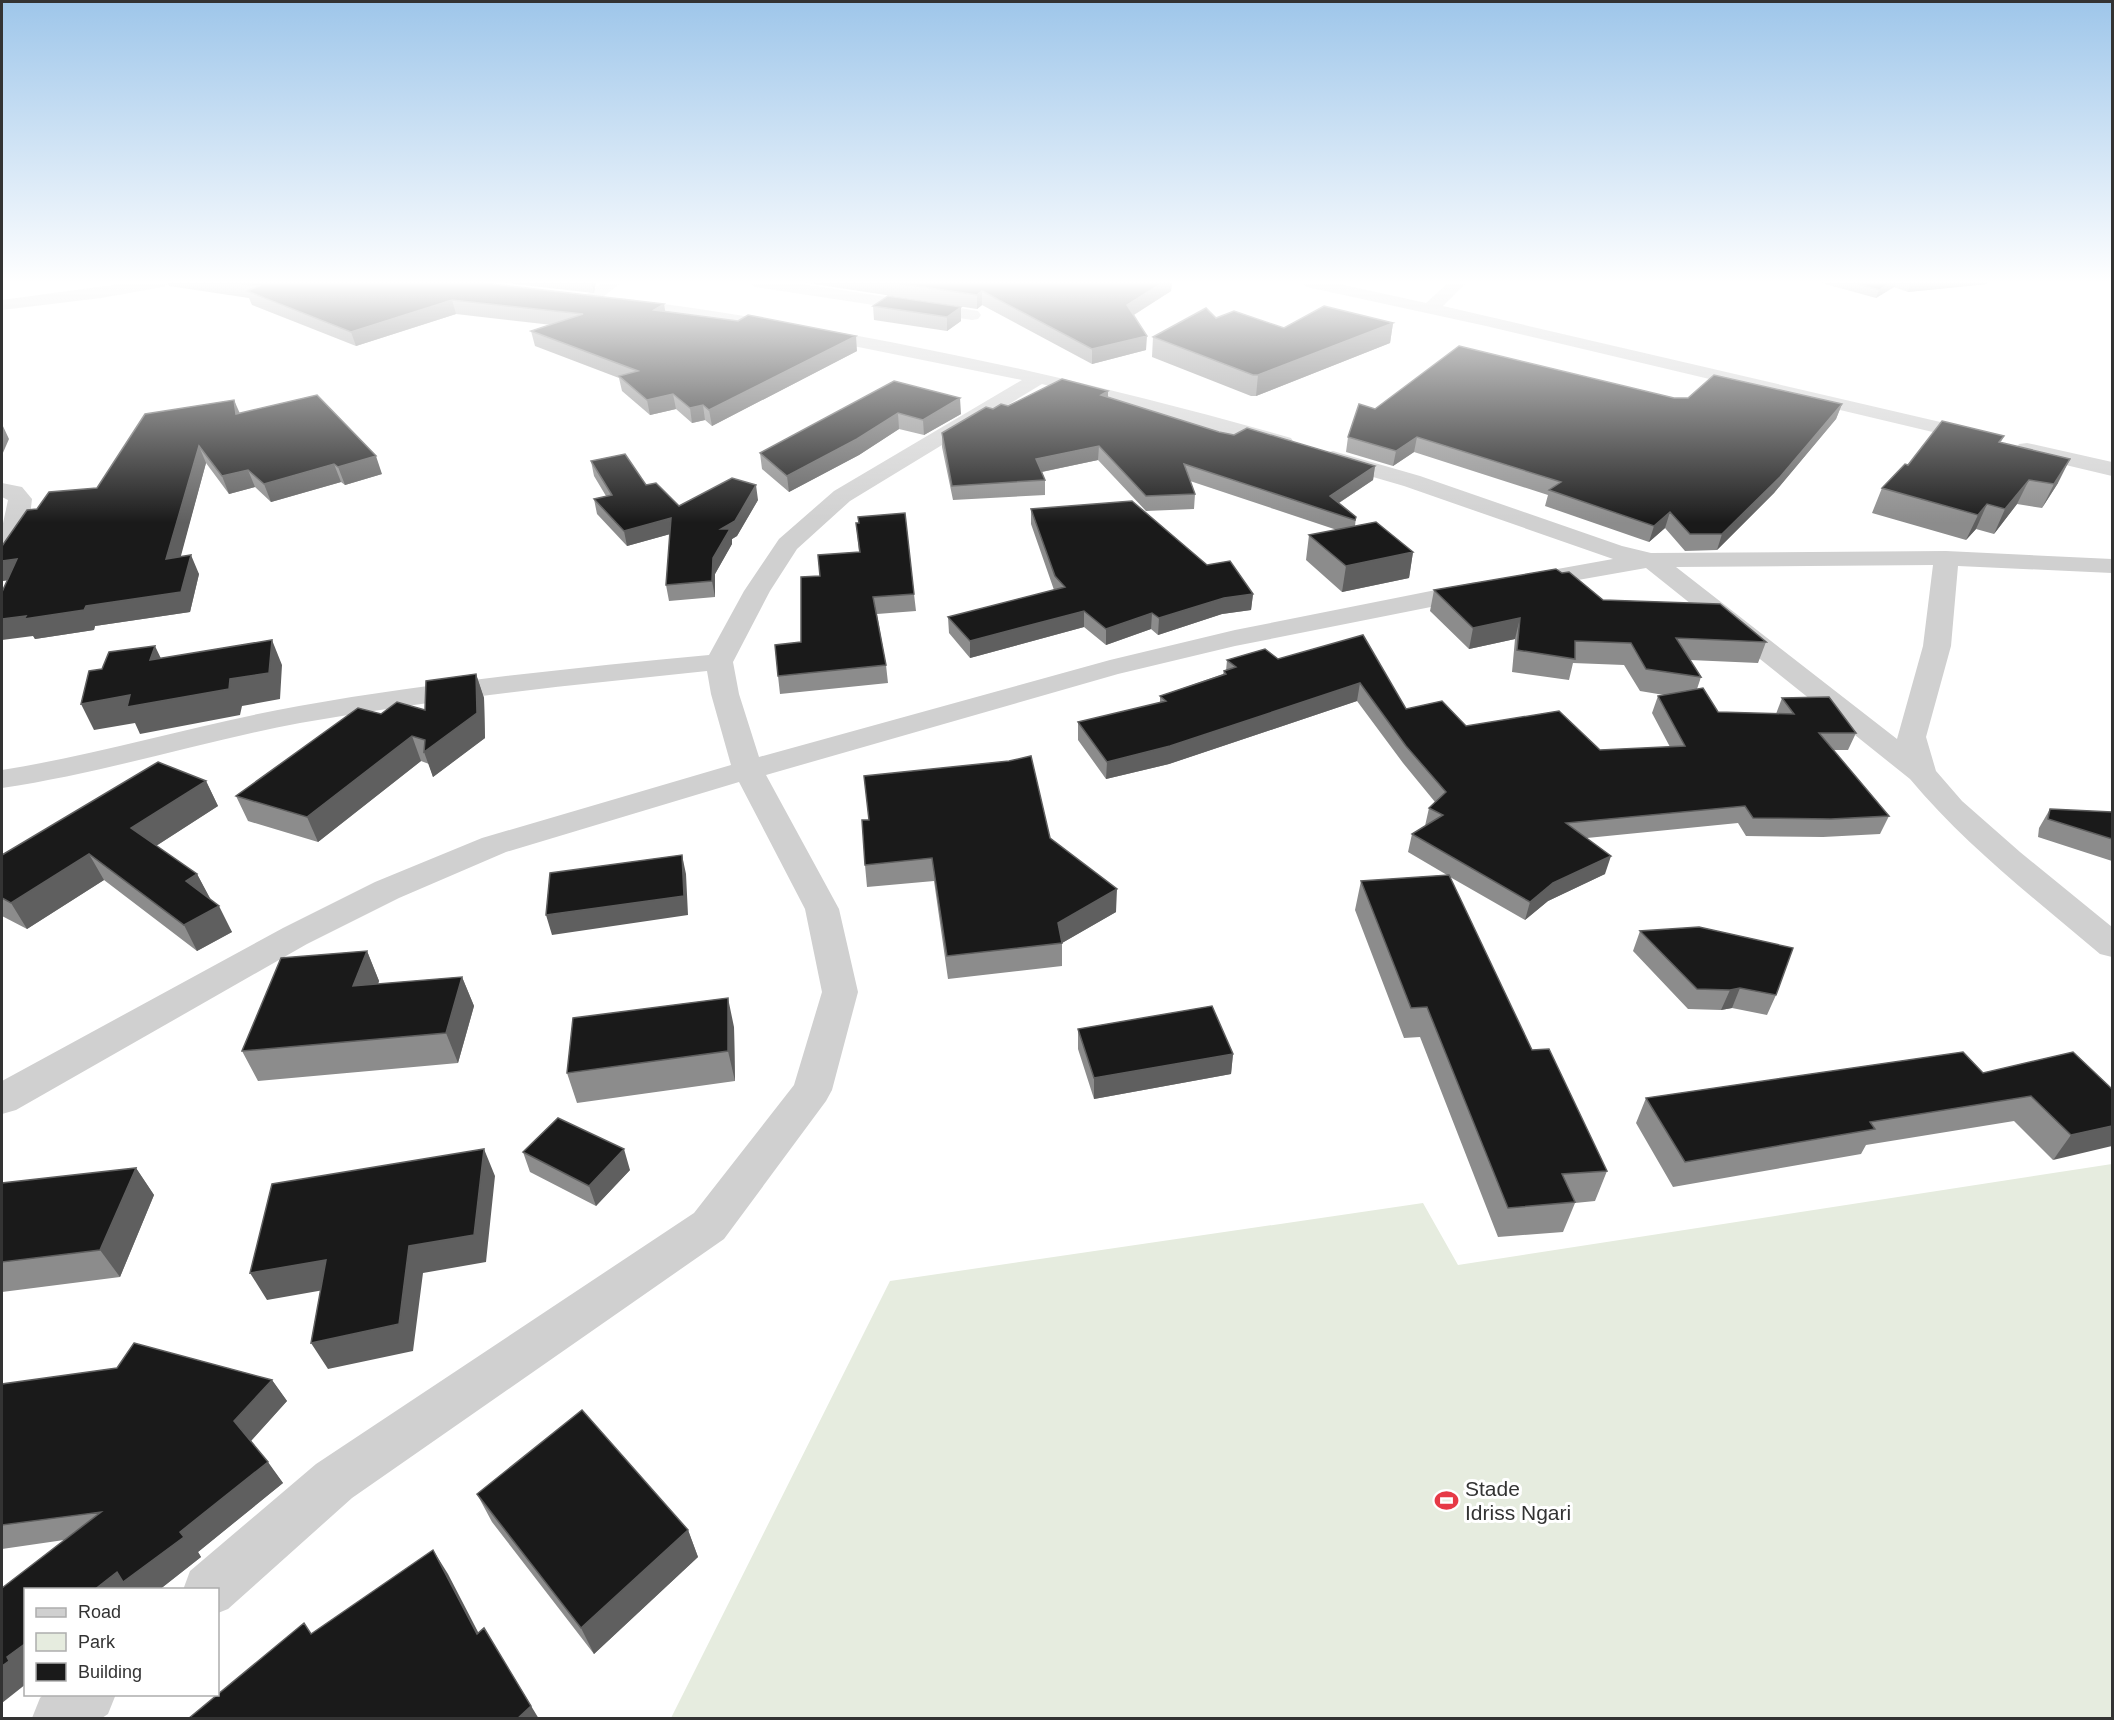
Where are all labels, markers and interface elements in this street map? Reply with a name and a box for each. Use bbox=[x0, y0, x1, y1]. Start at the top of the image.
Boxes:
place label: Stade Idriss Ngari bbox=[1465, 1477, 1571, 1524]
sports icon: Stade Idriss Ngari bbox=[1434, 1487, 1460, 1513]
legend bbox=[24, 1588, 219, 1696]
text: Road bbox=[78, 1602, 121, 1622]
text: Park bbox=[78, 1632, 116, 1652]
text: Building bbox=[78, 1662, 142, 1682]

